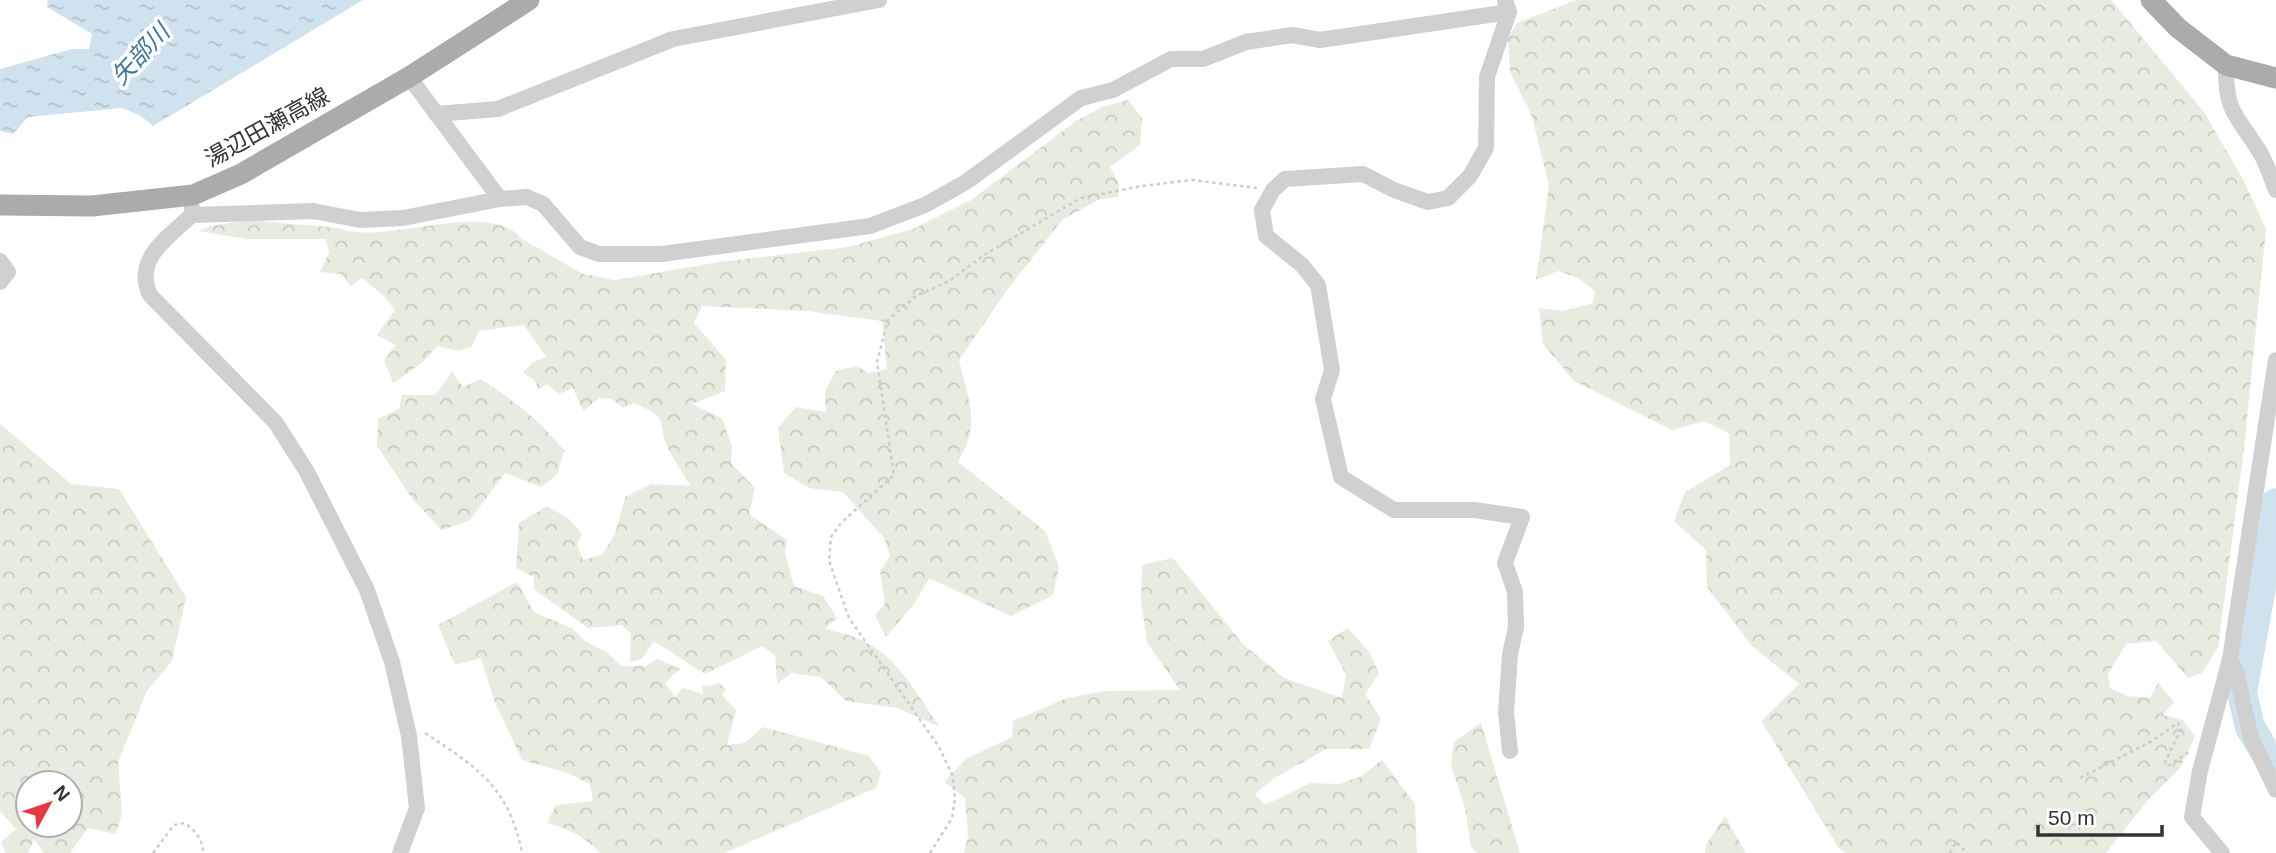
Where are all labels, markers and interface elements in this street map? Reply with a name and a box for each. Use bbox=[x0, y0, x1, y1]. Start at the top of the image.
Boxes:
water label: 矢部川 bbox=[106, 16, 176, 90]
street label: 湯辺田瀬高線 bbox=[200, 82, 334, 172]
north arrow bbox=[14, 769, 84, 839]
text: N bbox=[49, 781, 74, 805]
scale bar bbox=[2038, 794, 2162, 838]
text: 50 m bbox=[2048, 806, 2095, 829]

